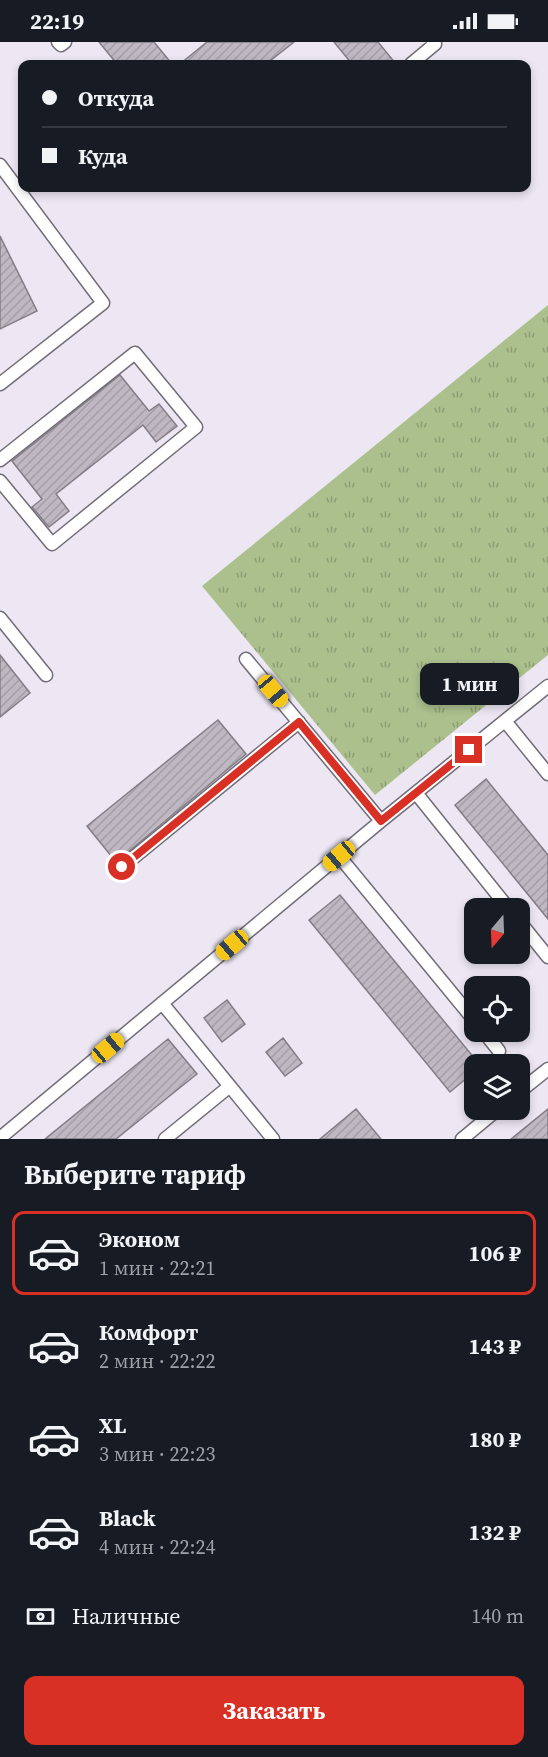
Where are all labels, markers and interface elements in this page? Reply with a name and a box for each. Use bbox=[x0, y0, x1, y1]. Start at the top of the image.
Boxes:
text: 22:19 bbox=[30, 6, 84, 36]
text: Откуда bbox=[78, 83, 154, 113]
text: Куда bbox=[78, 141, 128, 171]
callout: 1 мин bbox=[420, 663, 518, 705]
text: 1 мин bbox=[442, 670, 497, 698]
car bbox=[255, 671, 291, 711]
route end bbox=[455, 736, 482, 763]
car bbox=[319, 838, 359, 874]
route start bbox=[108, 853, 135, 880]
north arrow bbox=[464, 898, 530, 964]
map controls bbox=[464, 898, 530, 1120]
car bbox=[212, 927, 252, 963]
button: locate bbox=[464, 976, 530, 1042]
car bbox=[88, 1030, 128, 1066]
button: layers bbox=[464, 1054, 530, 1120]
text: Выберите тариф bbox=[24, 1156, 246, 1193]
text: Эконом bbox=[99, 1224, 180, 1254]
icon: car bbox=[27, 1226, 81, 1280]
text: 106 ₽ bbox=[469, 1238, 521, 1268]
text: 1 мин · 22:21 bbox=[99, 1254, 215, 1282]
text: Комфорт bbox=[99, 1317, 198, 1347]
icon: car bbox=[27, 1319, 81, 1373]
text: 143 ₽ bbox=[469, 1331, 521, 1361]
text: 2 мин · 22:22 bbox=[99, 1347, 215, 1375]
text: XL bbox=[99, 1410, 126, 1440]
icon: car bbox=[27, 1412, 81, 1466]
text: 180 ₽ bbox=[469, 1424, 521, 1454]
text: 3 мин · 22:23 bbox=[99, 1440, 215, 1468]
text: Black bbox=[99, 1503, 156, 1533]
icon: car bbox=[27, 1505, 81, 1559]
text: 132 ₽ bbox=[469, 1517, 521, 1547]
text: 4 мин · 22:24 bbox=[99, 1533, 215, 1561]
icon: cash bbox=[24, 1600, 57, 1633]
text: Наличные bbox=[72, 1601, 181, 1631]
text: 140 m bbox=[471, 1602, 524, 1630]
button: Заказать bbox=[24, 1676, 524, 1745]

